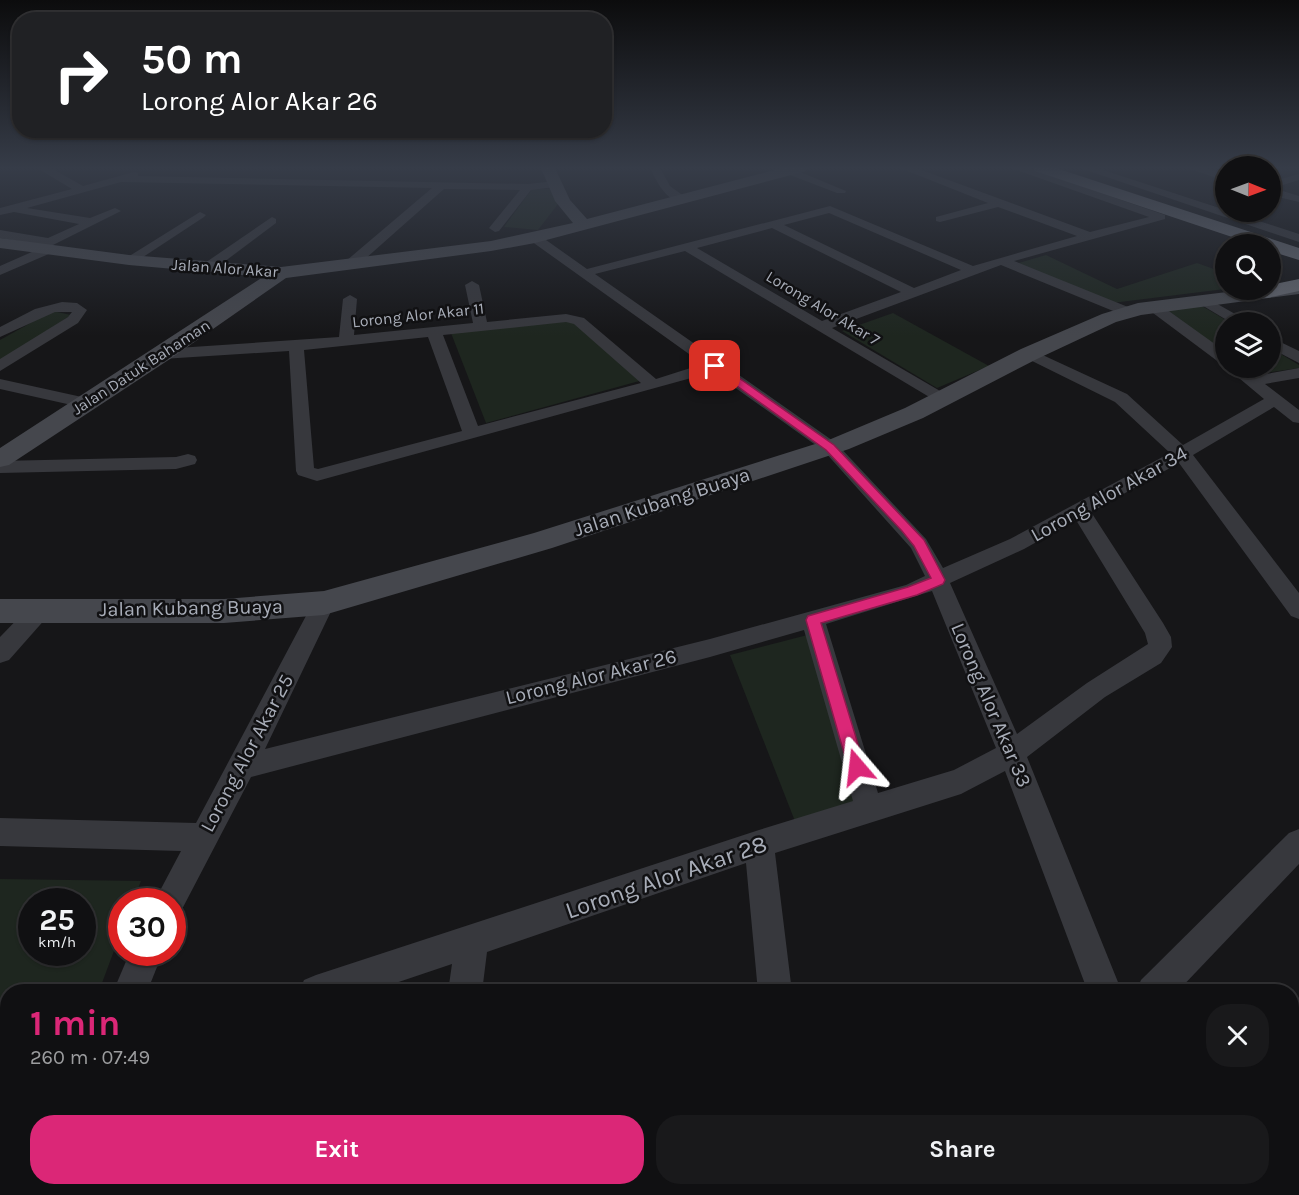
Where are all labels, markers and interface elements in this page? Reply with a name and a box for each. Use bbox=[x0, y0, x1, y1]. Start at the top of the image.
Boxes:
text: 50 m bbox=[141, 34, 243, 84]
icon: right bbox=[42, 36, 120, 114]
text: Lorong Alor Akar 26 bbox=[141, 85, 378, 117]
north arrow bbox=[1215, 156, 1281, 222]
map controls bbox=[1215, 156, 1281, 378]
button: search bbox=[1215, 234, 1281, 300]
street label: Jalan Alor Akar bbox=[171, 255, 279, 281]
street label: Lorong Alor Akar 7 bbox=[763, 267, 884, 350]
street label: Lorong Alor Akar 11 bbox=[351, 299, 485, 331]
button: layers bbox=[1215, 312, 1281, 378]
street label: Jalan Datuk Bahaman bbox=[69, 315, 213, 419]
pin bbox=[689, 340, 740, 391]
icon: arrive bbox=[698, 349, 731, 382]
street label: Lorong Alor Akar 34 bbox=[1027, 441, 1191, 547]
street label: Jalan Kubang Buaya bbox=[571, 463, 753, 541]
street label: Jalan Kubang Buaya bbox=[99, 595, 283, 621]
street label: Lorong Alor Akar 33 bbox=[946, 620, 1036, 790]
street label: Lorong Alor Akar 26 bbox=[503, 645, 679, 709]
street label: Lorong Alor Akar 25 bbox=[196, 670, 298, 836]
position arrow bbox=[825, 735, 889, 799]
street label: Lorong Alor Akar 28 bbox=[561, 829, 771, 925]
speed limit sign: 30 bbox=[108, 888, 186, 966]
text: 25 bbox=[39, 902, 75, 938]
text: km/h bbox=[38, 933, 76, 951]
text: 1 min bbox=[30, 1002, 120, 1044]
button: close bbox=[1206, 1004, 1269, 1067]
text: 260 m · 07:49 bbox=[30, 1046, 150, 1069]
button: Exit bbox=[30, 1115, 644, 1184]
button: Share bbox=[656, 1115, 1269, 1184]

